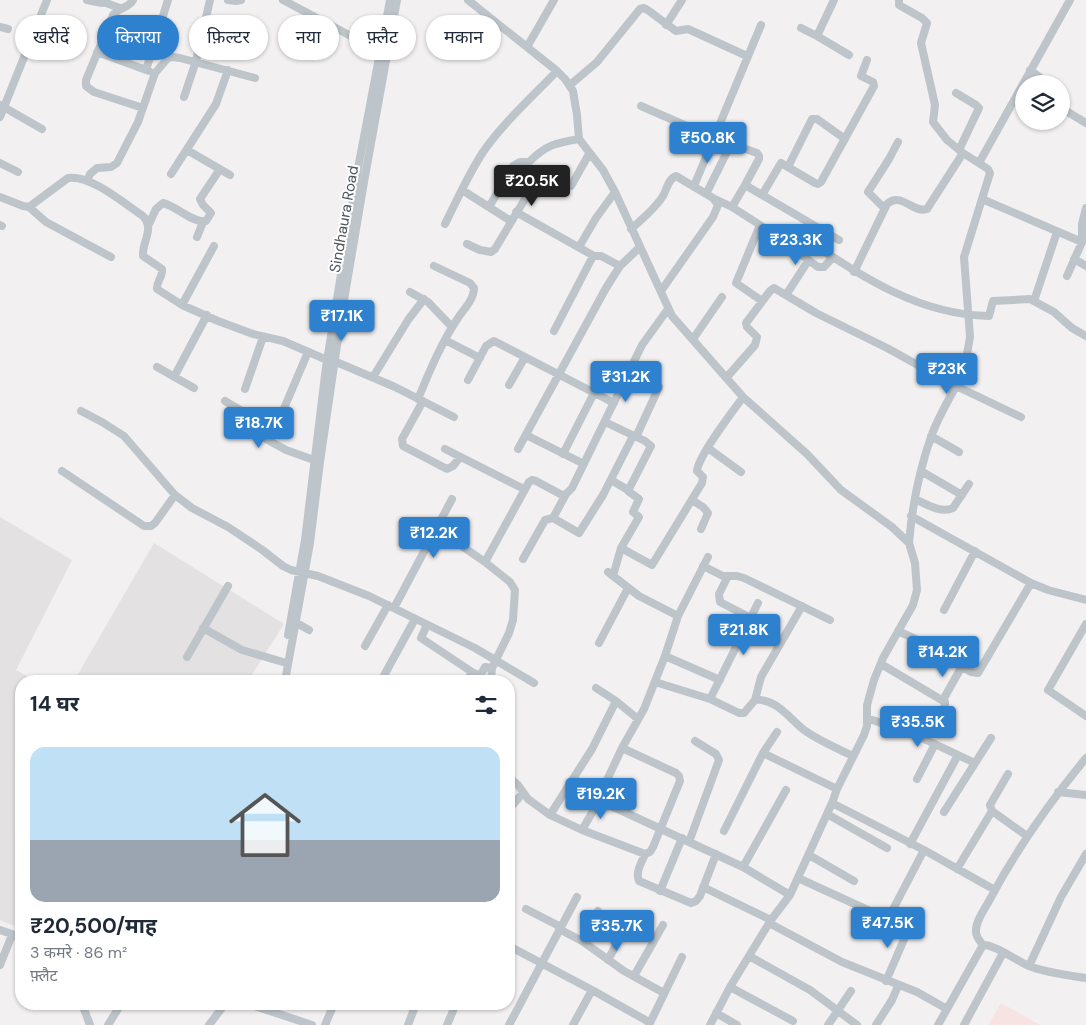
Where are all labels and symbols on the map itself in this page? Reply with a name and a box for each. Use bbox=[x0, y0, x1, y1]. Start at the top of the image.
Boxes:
pin: ₹50.8K bbox=[667, 121, 749, 164]
street label: Sindhaura Road bbox=[325, 164, 363, 274]
pin: ₹20.5K bbox=[491, 164, 573, 207]
pin: ₹23.3K bbox=[755, 224, 837, 266]
pin: ₹17.1K bbox=[301, 300, 383, 342]
pin: ₹23K bbox=[917, 352, 977, 395]
pin: ₹31.2K bbox=[585, 360, 667, 403]
pin: ₹18.7K bbox=[218, 406, 300, 449]
pin: ₹12.2K bbox=[393, 516, 475, 559]
pin: ₹21.8K bbox=[703, 614, 785, 656]
pin: ₹14.2K bbox=[902, 636, 984, 678]
pin: ₹35.5K bbox=[877, 706, 959, 748]
pin: ₹19.2K bbox=[560, 778, 642, 820]
pin: ₹47.5K bbox=[847, 906, 929, 949]
pin: ₹35.7K bbox=[576, 910, 658, 952]

